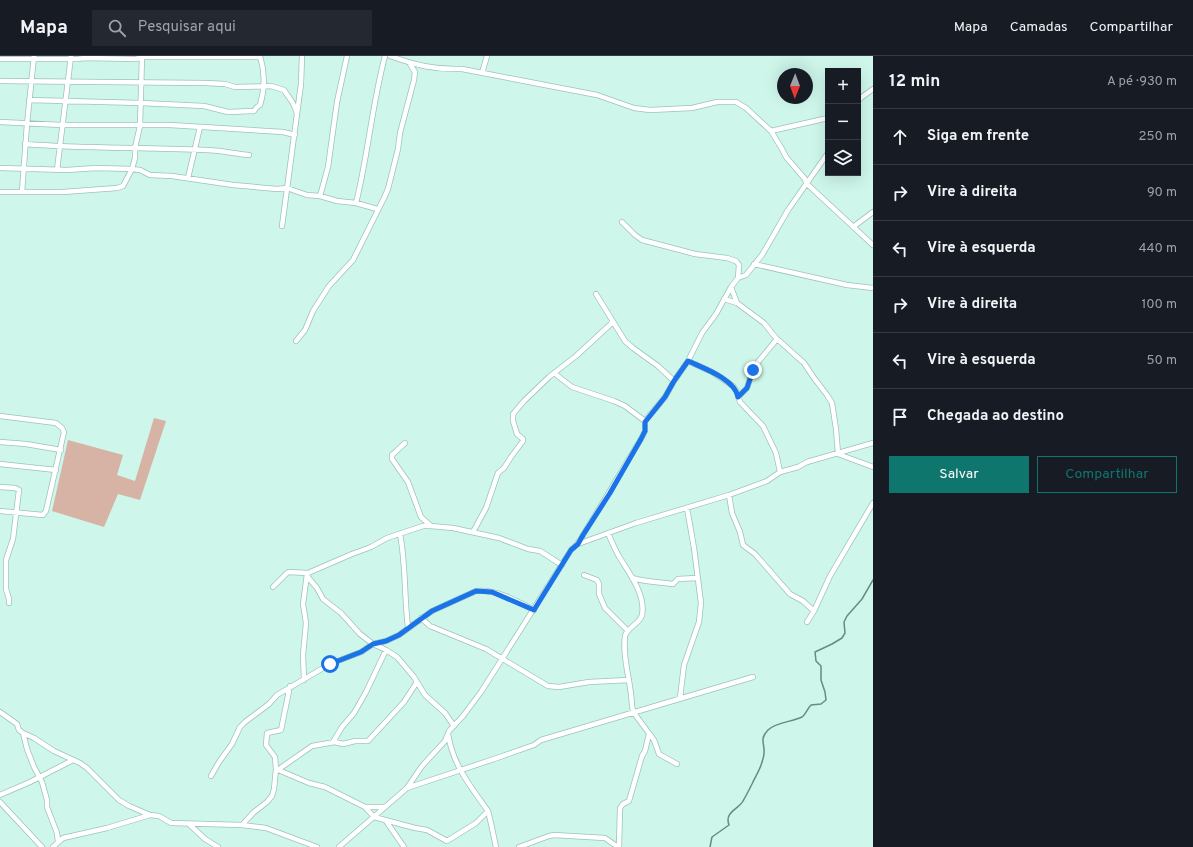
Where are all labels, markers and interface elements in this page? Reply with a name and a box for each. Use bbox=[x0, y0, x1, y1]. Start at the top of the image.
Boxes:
search box bbox=[92, 10, 372, 46]
text: Mapa bbox=[20, 16, 68, 40]
icon: search bbox=[106, 17, 128, 39]
text: Pesquisar aqui bbox=[138, 18, 236, 37]
text: Mapa bbox=[954, 19, 988, 36]
text: Camadas bbox=[1010, 19, 1068, 36]
text: Compartilhar bbox=[1090, 19, 1173, 36]
north arrow bbox=[777, 68, 813, 104]
map controls bbox=[825, 68, 861, 176]
button: + bbox=[825, 68, 861, 104]
text: 12 min bbox=[889, 71, 940, 93]
text: A pé · 930 m bbox=[1107, 74, 1177, 90]
button: − bbox=[825, 104, 861, 140]
icon: ahead bbox=[889, 126, 911, 148]
text: Siga em frente bbox=[927, 127, 1029, 146]
text: 250 m bbox=[1139, 129, 1177, 145]
button: layers bbox=[825, 140, 861, 176]
icon: right bbox=[889, 182, 911, 204]
text: Vire à direita bbox=[927, 183, 1017, 202]
text: 90 m bbox=[1147, 185, 1177, 201]
icon: left bbox=[889, 238, 911, 260]
text: Vire à esquerda bbox=[927, 239, 1036, 258]
text: 440 m bbox=[1138, 241, 1177, 257]
icon: right bbox=[889, 294, 911, 316]
text: Vire à direita bbox=[927, 295, 1017, 314]
text: 100 m bbox=[1141, 297, 1177, 313]
icon: left bbox=[889, 350, 911, 372]
text: Vire à esquerda bbox=[927, 351, 1036, 370]
text: 50 m bbox=[1147, 353, 1177, 369]
route end bbox=[744, 361, 762, 379]
icon: arrive bbox=[889, 406, 911, 428]
text: Chegada ao destino bbox=[927, 407, 1064, 426]
button: Salvar bbox=[889, 456, 1029, 493]
button: Compartilhar bbox=[1037, 456, 1177, 493]
route start bbox=[321, 655, 339, 673]

